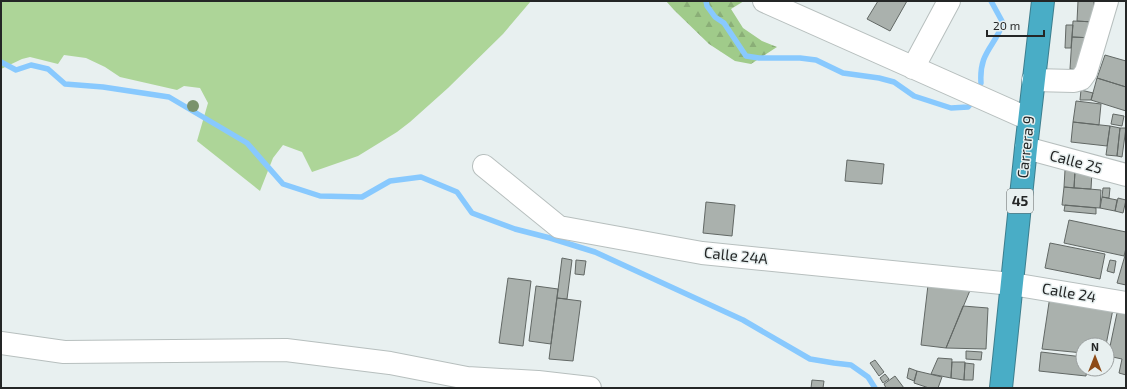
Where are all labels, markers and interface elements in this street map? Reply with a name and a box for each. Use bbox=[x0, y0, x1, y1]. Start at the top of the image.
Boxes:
scale bar bbox=[987, 12, 1044, 38]
text: 20 m bbox=[993, 18, 1020, 32]
street label: Carrera 9 bbox=[1013, 115, 1037, 179]
street label: Calle 25 bbox=[1048, 145, 1104, 177]
road number: 45 bbox=[1007, 189, 1033, 213]
street label: Calle 24A bbox=[703, 243, 770, 267]
street label: Calle 24 bbox=[1041, 278, 1098, 306]
north arrow bbox=[1075, 337, 1115, 377]
text: N bbox=[1091, 340, 1099, 353]

